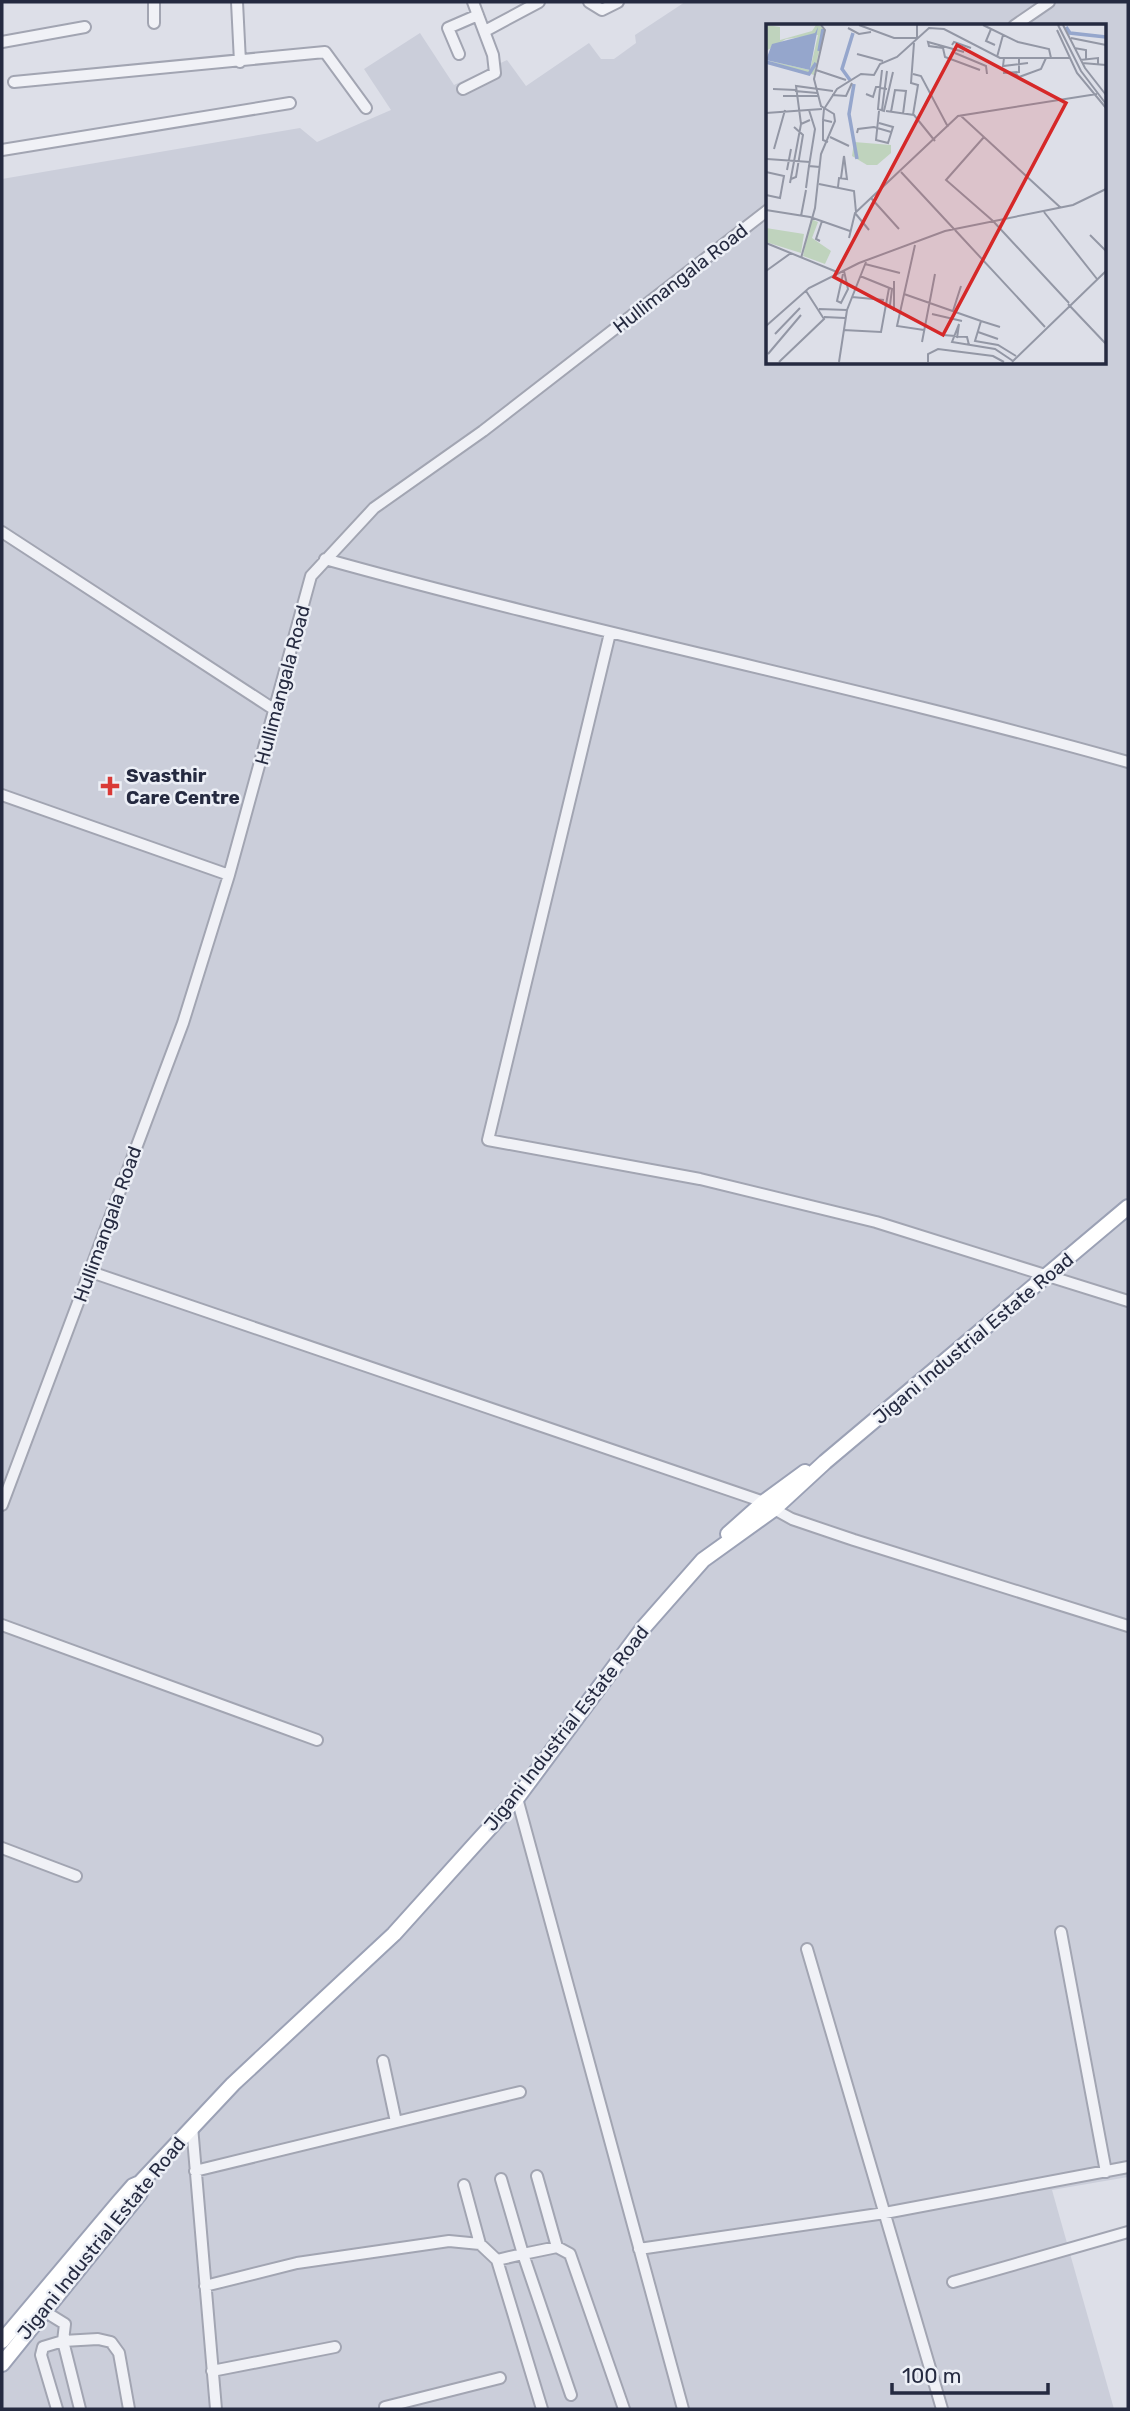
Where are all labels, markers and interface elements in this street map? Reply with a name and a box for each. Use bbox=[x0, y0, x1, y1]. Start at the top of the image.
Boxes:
inset map bbox=[766, 24, 1106, 364]
street label: Hullimangala Road bbox=[608, 219, 752, 338]
street label: Hullimangala Road bbox=[250, 603, 315, 767]
place label: Svasthir Care Centre bbox=[126, 764, 240, 809]
marker: Svasthir Care Centre bbox=[100, 776, 120, 796]
street label: Hullimangala Road bbox=[69, 1143, 146, 1305]
street label: Jigani Industrial Estate Road bbox=[869, 1248, 1078, 1429]
street label: Jigani Industrial Estate Road bbox=[479, 1621, 654, 1836]
street label: Jigani Industrial Estate Road bbox=[12, 2132, 190, 2344]
scale bar bbox=[892, 2352, 1048, 2396]
text: 100 m bbox=[902, 2363, 961, 2388]

